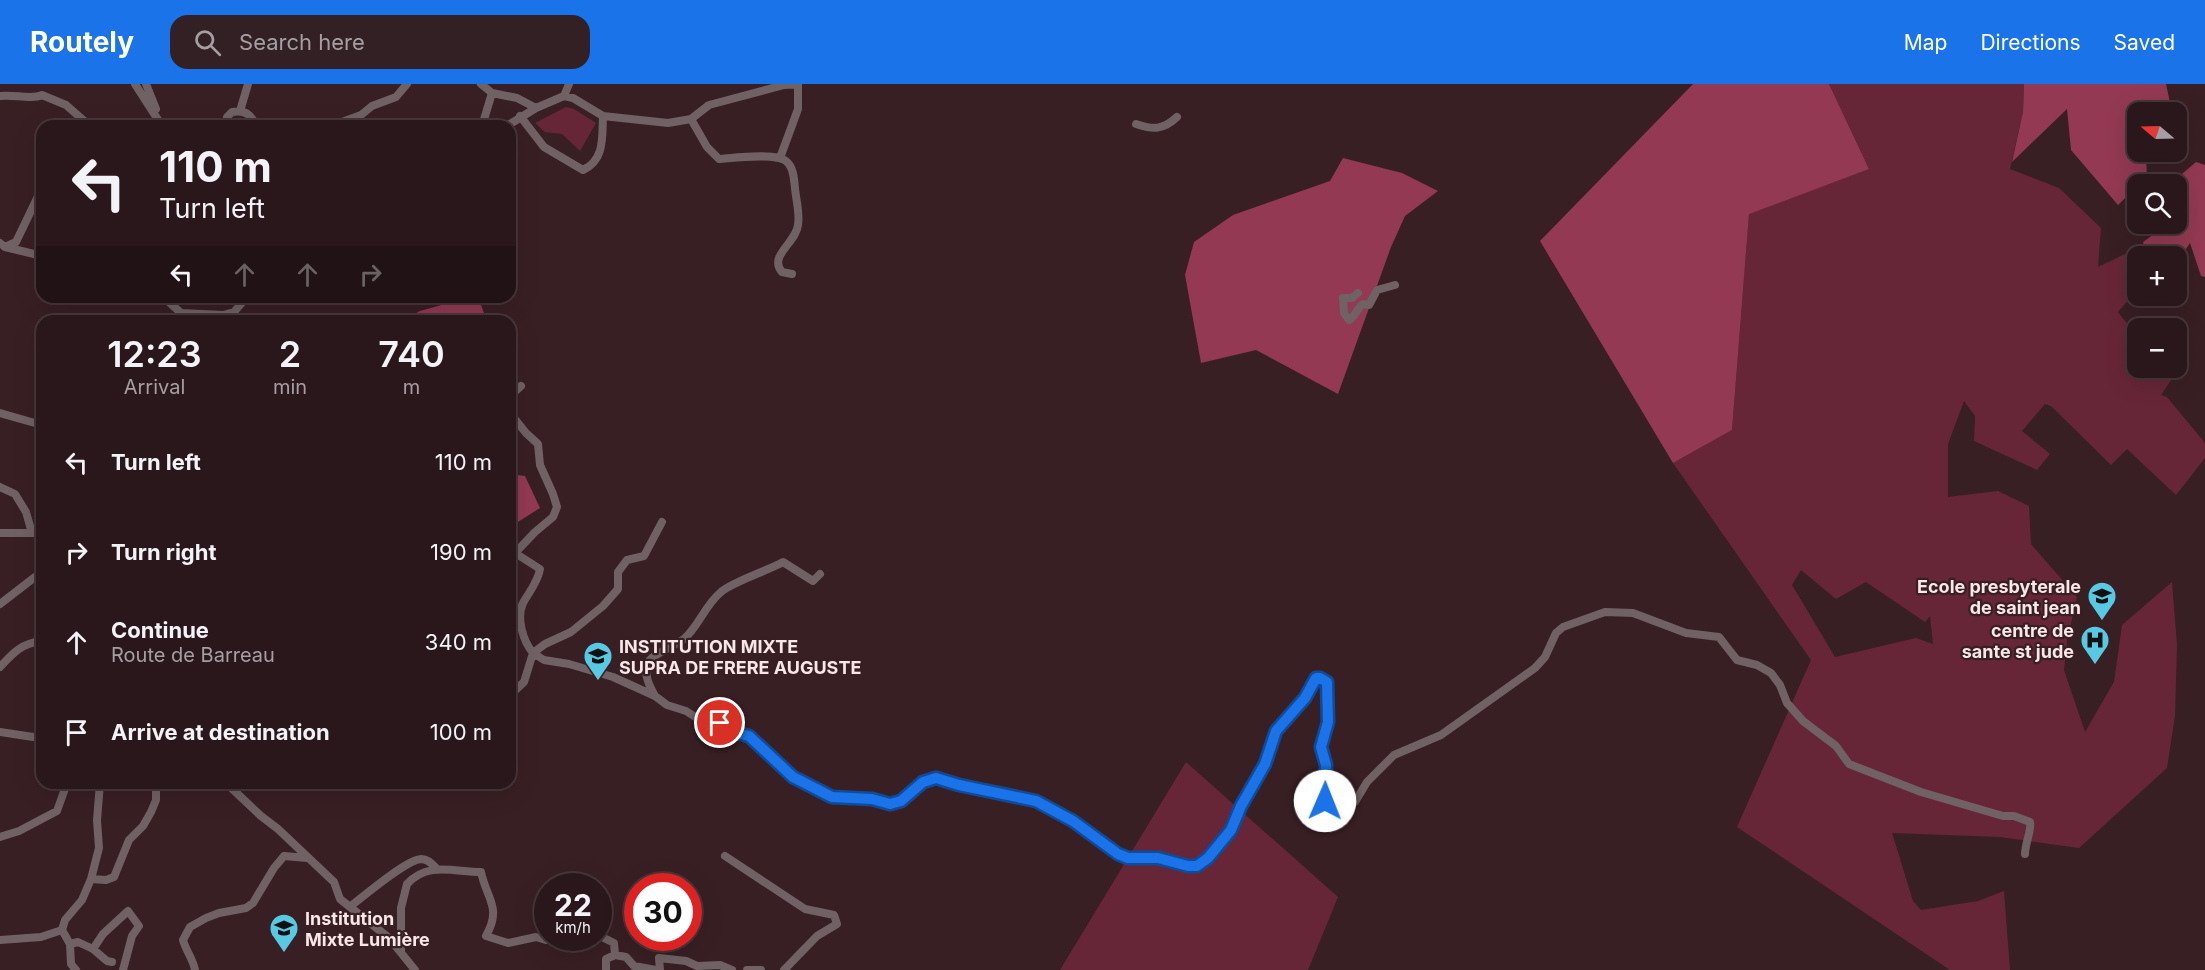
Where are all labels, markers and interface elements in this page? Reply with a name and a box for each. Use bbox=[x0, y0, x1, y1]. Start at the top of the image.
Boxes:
search box bbox=[170, 15, 590, 69]
text: Routely bbox=[30, 25, 134, 59]
icon: search bbox=[191, 26, 224, 59]
text: Search here bbox=[239, 29, 365, 55]
text: Map bbox=[1904, 30, 1947, 55]
text: Directions bbox=[1980, 30, 2081, 55]
text: Saved bbox=[2114, 30, 2175, 55]
north arrow bbox=[2127, 102, 2187, 162]
map controls bbox=[2127, 102, 2187, 378]
text: 110 m bbox=[159, 141, 272, 192]
icon: left bbox=[60, 144, 138, 222]
button: search bbox=[2127, 174, 2187, 234]
text: Turn left bbox=[159, 192, 265, 225]
button: + bbox=[2127, 246, 2187, 306]
icon: left bbox=[165, 258, 198, 291]
icon: ahead bbox=[228, 258, 261, 291]
icon: ahead bbox=[291, 258, 324, 291]
icon: right bbox=[354, 258, 387, 291]
button: − bbox=[2127, 318, 2187, 378]
text: 12:23 bbox=[107, 332, 202, 376]
text: 2 bbox=[279, 332, 301, 376]
text: 740 bbox=[378, 332, 445, 376]
text: Arrival bbox=[124, 375, 185, 399]
text: min bbox=[273, 375, 307, 399]
text: m bbox=[403, 375, 420, 399]
icon: left bbox=[60, 446, 93, 479]
text: Turn left bbox=[111, 449, 201, 475]
text: 110 m bbox=[435, 449, 492, 475]
icon: right bbox=[60, 536, 93, 569]
text: Turn right bbox=[111, 539, 217, 565]
text: 190 m bbox=[430, 539, 492, 565]
place label: Ecole presbyterale de saint jean bbox=[1917, 576, 2081, 618]
school or university icon: Ecole presbyterale de saint jean bbox=[2086, 580, 2118, 622]
text: Continue bbox=[111, 617, 209, 643]
place label: centre de sante st jude bbox=[1962, 620, 2074, 662]
hospital icon: centre de sante st jude bbox=[2079, 624, 2111, 666]
icon: ahead bbox=[60, 626, 93, 659]
text: 340 m bbox=[425, 629, 492, 655]
place label: INSTITUTION MIXTE SUPRA DE FRERE AUGUSTE bbox=[619, 636, 861, 678]
school or university icon: INSTITUTION MIXTE SUPRA DE FRERE AUGUSTE bbox=[582, 640, 614, 682]
text: Route de Barreau bbox=[111, 643, 275, 667]
pin bbox=[694, 697, 745, 748]
icon: arrive bbox=[703, 706, 736, 739]
icon: arrive bbox=[60, 716, 93, 749]
text: Arrive at destination bbox=[111, 719, 330, 745]
text: 100 m bbox=[430, 719, 492, 745]
position arrow bbox=[1293, 769, 1357, 833]
speed limit sign: 30 bbox=[624, 873, 702, 951]
text: 22 bbox=[554, 887, 592, 923]
place label: Institution Mixte Lumière bbox=[305, 908, 430, 950]
school or university icon: Institution Mixte Lumière bbox=[268, 912, 300, 954]
text: km/h bbox=[555, 918, 591, 937]

